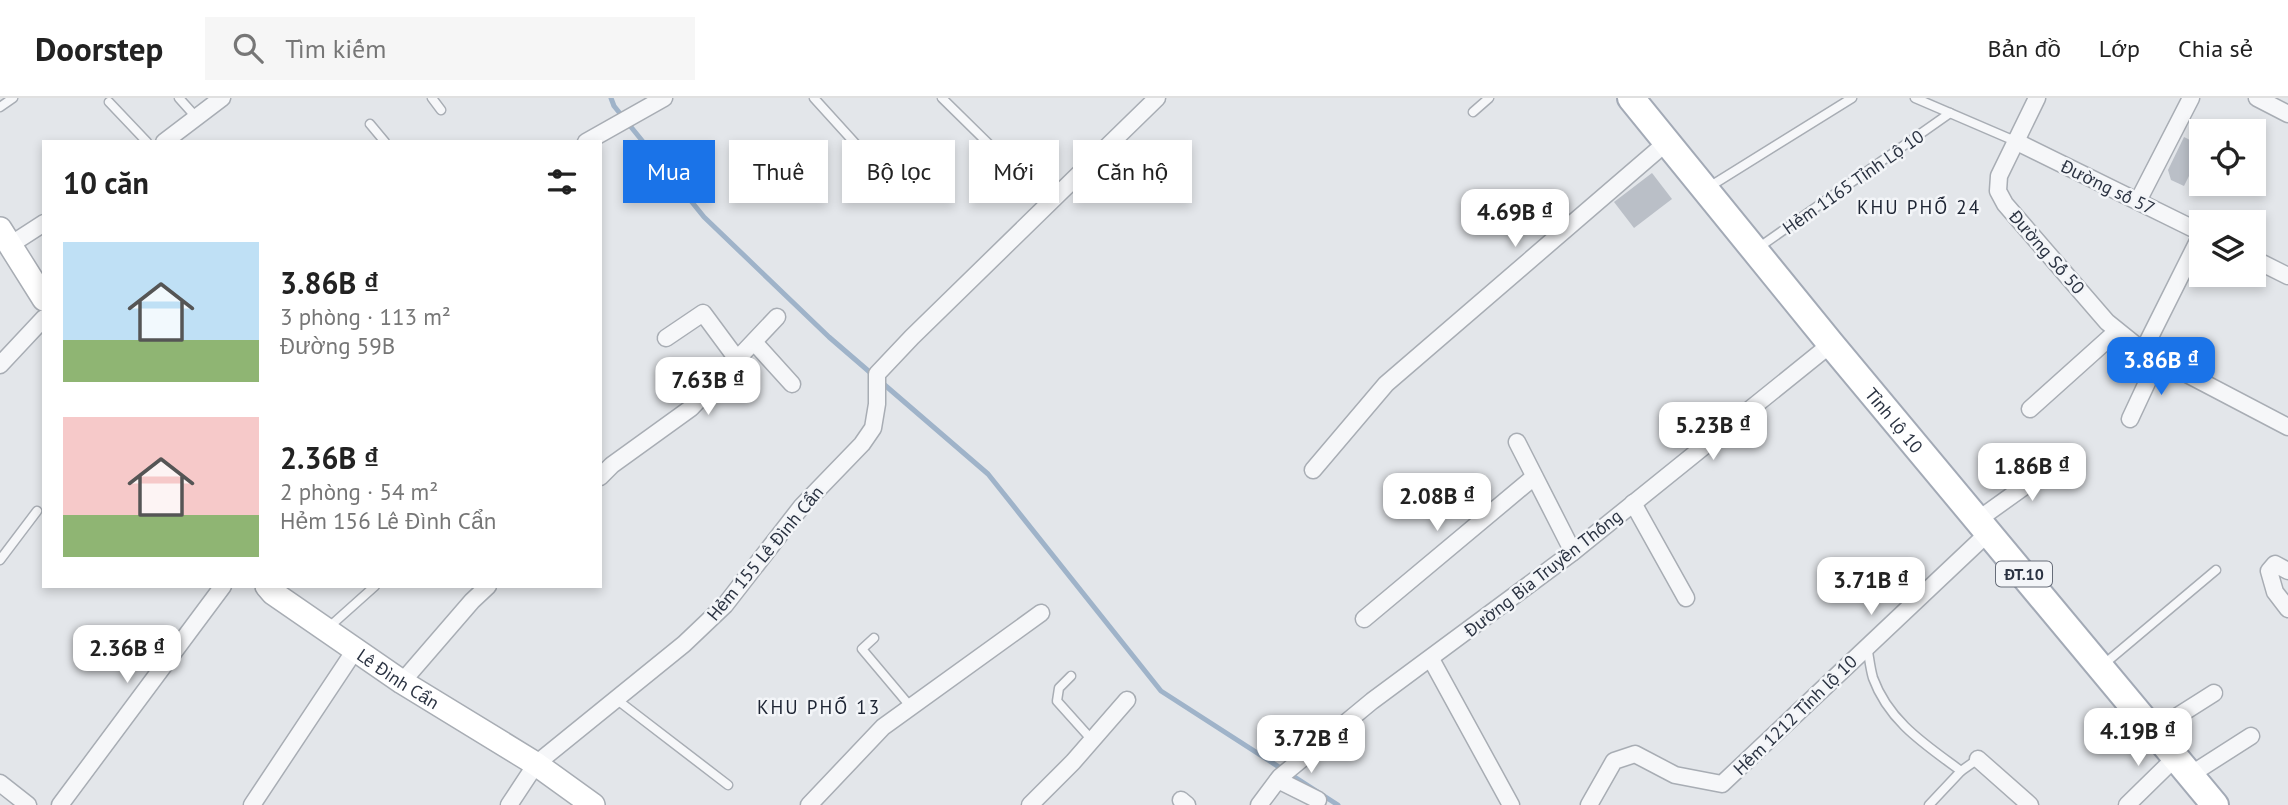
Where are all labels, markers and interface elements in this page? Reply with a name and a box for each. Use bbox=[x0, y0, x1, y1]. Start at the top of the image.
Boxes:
search box bbox=[205, 17, 695, 80]
text: Doorstep bbox=[35, 27, 163, 70]
icon: search bbox=[229, 29, 267, 67]
text: Tìm kiếm bbox=[285, 32, 386, 65]
text: Bản đồ bbox=[1988, 33, 2061, 64]
text: Lớp bbox=[2099, 33, 2140, 64]
text: Chia sẻ bbox=[2178, 33, 2253, 64]
map controls bbox=[2189, 119, 2266, 287]
button: locate bbox=[2189, 119, 2266, 196]
street label: Hẻm 1165 Tỉnh Lộ 10 bbox=[1778, 125, 1928, 239]
chip: Mua bbox=[623, 140, 715, 203]
chip: Thuê bbox=[729, 140, 828, 203]
chip: Bộ lọc bbox=[842, 140, 955, 203]
chip: Mới bbox=[969, 140, 1059, 203]
chip: Căn hộ bbox=[1073, 140, 1192, 203]
street label: Đường số 57 bbox=[2056, 154, 2159, 220]
text: 10 căn bbox=[63, 163, 149, 202]
icon: filters bbox=[543, 163, 581, 201]
pin: 4.69B ₫ bbox=[1450, 190, 1580, 249]
district label: KHU PHỐ 24 bbox=[1857, 195, 1981, 219]
text: 4.69B ₫ bbox=[1477, 197, 1553, 226]
street label: Đường Số 50 bbox=[2004, 205, 2090, 299]
button: layers bbox=[2189, 210, 2266, 287]
text: 3.86B ₫ bbox=[280, 263, 379, 302]
icon: home bbox=[119, 270, 203, 354]
text: 3 phòng · 113 m² bbox=[280, 302, 451, 331]
text: Đường 59B bbox=[280, 331, 395, 360]
pin: 3.86B ₫ bbox=[2096, 338, 2226, 397]
text: 3.86B ₫ bbox=[2123, 345, 2199, 374]
pin: 7.63B ₫ bbox=[643, 358, 773, 417]
text: 7.63B ₫ bbox=[671, 365, 745, 394]
street label: Tỉnh lộ 10 bbox=[1860, 383, 1928, 458]
pin: 5.23B ₫ bbox=[1648, 402, 1778, 462]
text: 5.23B ₫ bbox=[1675, 410, 1751, 439]
text: 2.36B ₫ bbox=[280, 438, 379, 477]
pin: 1.86B ₫ bbox=[1967, 444, 2097, 503]
icon: home bbox=[119, 445, 203, 529]
text: 1.86B ₫ bbox=[1994, 451, 2070, 480]
pin: 2.08B ₫ bbox=[1372, 474, 1502, 533]
text: 2 phòng · 54 m² bbox=[280, 477, 438, 506]
street label: Hẻm 155 Lê Đình Cẩn bbox=[702, 481, 828, 625]
text: 2.08B ₫ bbox=[1399, 481, 1475, 510]
street label: Đường Bia Truyền Thống bbox=[1459, 504, 1626, 642]
text: Hẻm 156 Lê Đình Cẩn bbox=[280, 506, 496, 535]
pin: 3.71B ₫ bbox=[1806, 558, 1936, 617]
road number: ĐT.10 bbox=[1996, 561, 2052, 587]
text: 3.71B ₫ bbox=[1833, 565, 1909, 594]
pin: 2.36B ₫ bbox=[62, 626, 192, 685]
text: 2.36B ₫ bbox=[89, 633, 165, 662]
street label: Lê Đình Cẩn bbox=[353, 643, 444, 714]
street label: Hẻm 1212 Tỉnh lộ 10 bbox=[1728, 650, 1862, 780]
district label: KHU PHỐ 13 bbox=[757, 695, 881, 719]
pin: 4.19B ₫ bbox=[2073, 708, 2203, 768]
pin: 3.72B ₫ bbox=[1246, 716, 1376, 775]
text: 4.19B ₫ bbox=[2100, 716, 2176, 745]
text: 3.72B ₫ bbox=[1273, 723, 1349, 752]

